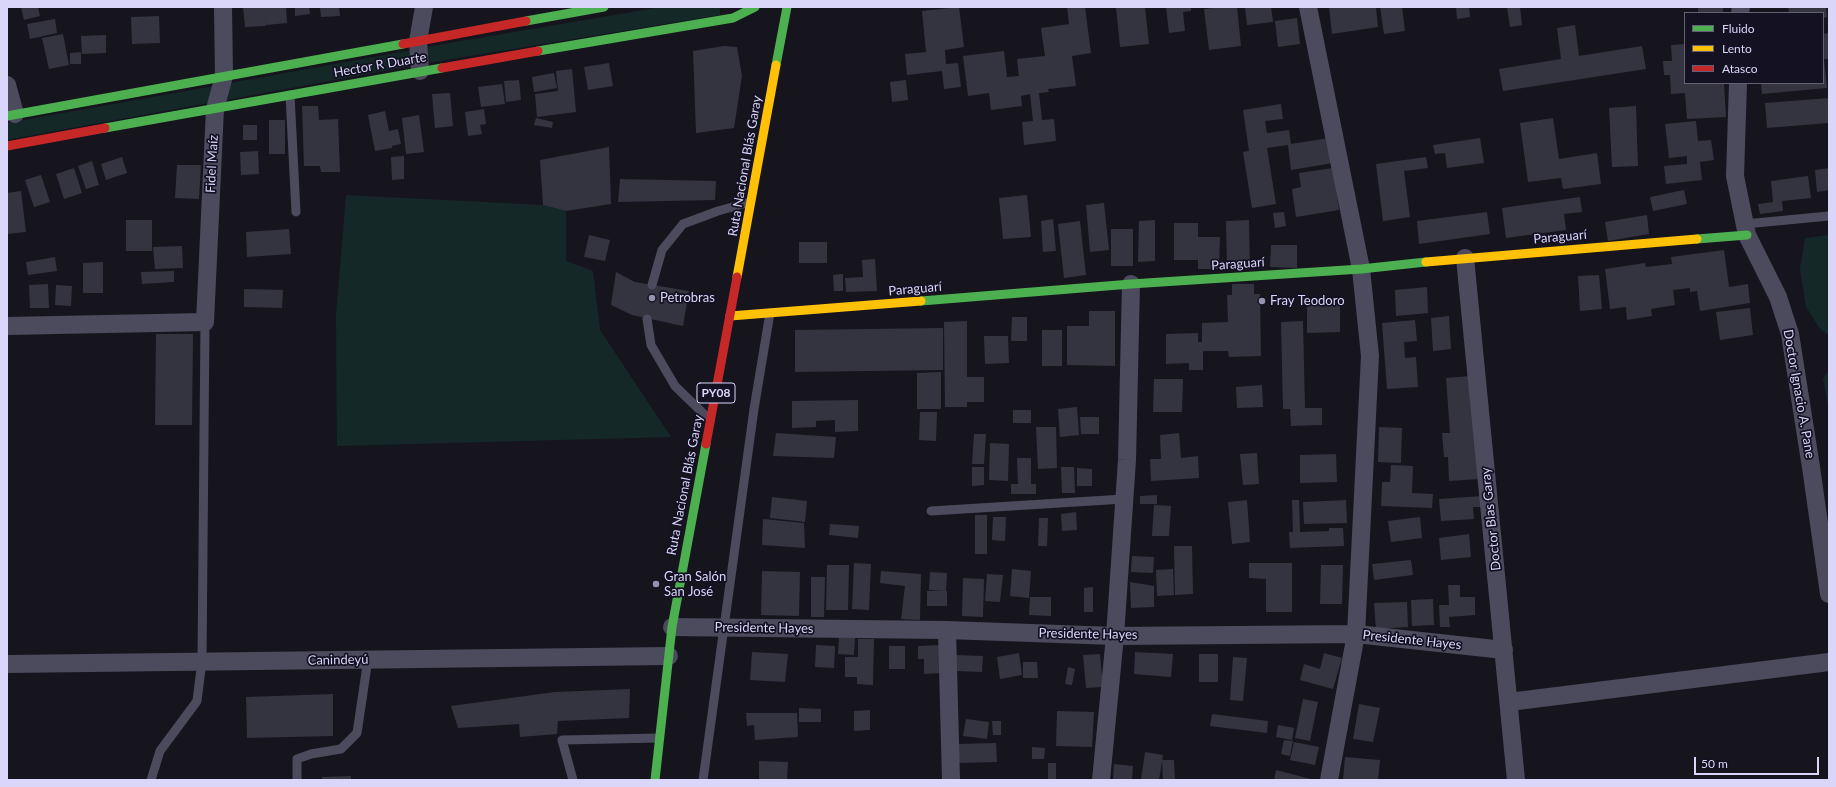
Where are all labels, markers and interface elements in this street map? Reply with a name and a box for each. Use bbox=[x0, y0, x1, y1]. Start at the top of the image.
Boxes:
legend bbox=[1684, 12, 1824, 84]
text: Fluido bbox=[1722, 21, 1755, 36]
text: Lento bbox=[1722, 41, 1752, 56]
street label: Hector R Duarte bbox=[332, 49, 428, 81]
text: Atasco bbox=[1722, 61, 1758, 76]
street label: Ruta Nacional Blás Garay bbox=[725, 94, 765, 238]
street label: Fidel Maíz bbox=[203, 134, 221, 194]
street label: Paraguarí bbox=[1533, 227, 1587, 247]
street label: Paraguarí bbox=[1211, 254, 1265, 274]
street label: Paraguarí bbox=[888, 279, 942, 299]
place label: Petrobras bbox=[660, 290, 715, 306]
marker: Petrobras bbox=[647, 293, 657, 303]
place label: Fray Teodoro bbox=[1270, 293, 1345, 309]
marker: Fray Teodoro bbox=[1257, 296, 1267, 306]
street label: Doctor Ignacio A. Pane bbox=[1780, 328, 1818, 460]
road number: PY08 bbox=[697, 383, 735, 403]
street label: Ruta Nacional Blás Garay bbox=[664, 413, 706, 557]
street label: Doctor Blas Garay bbox=[1478, 467, 1504, 571]
place label: Gran Salón San José bbox=[664, 569, 726, 600]
marker: Gran Salón San José bbox=[651, 579, 661, 589]
street label: Presidente Hayes bbox=[714, 619, 814, 637]
street label: Presidente Hayes bbox=[1038, 625, 1138, 643]
street label: Presidente Hayes bbox=[1362, 627, 1462, 653]
street label: Canindeyú bbox=[308, 652, 368, 668]
scale bar bbox=[1696, 749, 1821, 775]
text: 50 m bbox=[1701, 756, 1728, 771]

